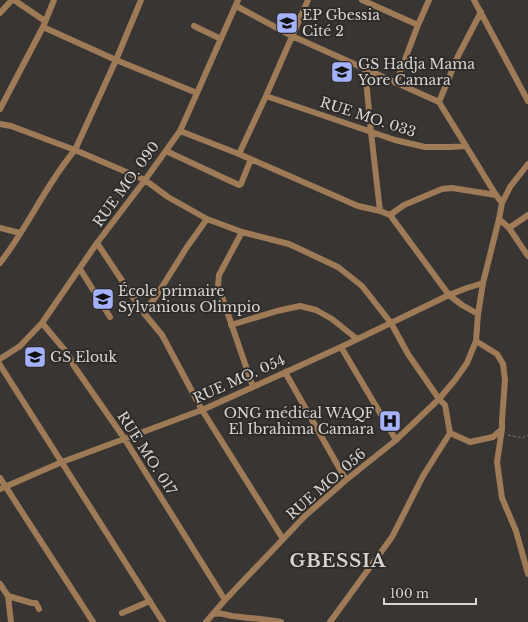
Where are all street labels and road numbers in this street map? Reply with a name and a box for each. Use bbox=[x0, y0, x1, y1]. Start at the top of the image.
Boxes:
street label: RUE MO. 033 bbox=[318, 93, 418, 141]
street label: RUE MO. 090 bbox=[89, 138, 163, 230]
street label: RUE MO. 054 bbox=[190, 351, 288, 407]
street label: RUE MO. 017 bbox=[113, 408, 181, 499]
street label: RUE MO. 056 bbox=[283, 445, 369, 523]

